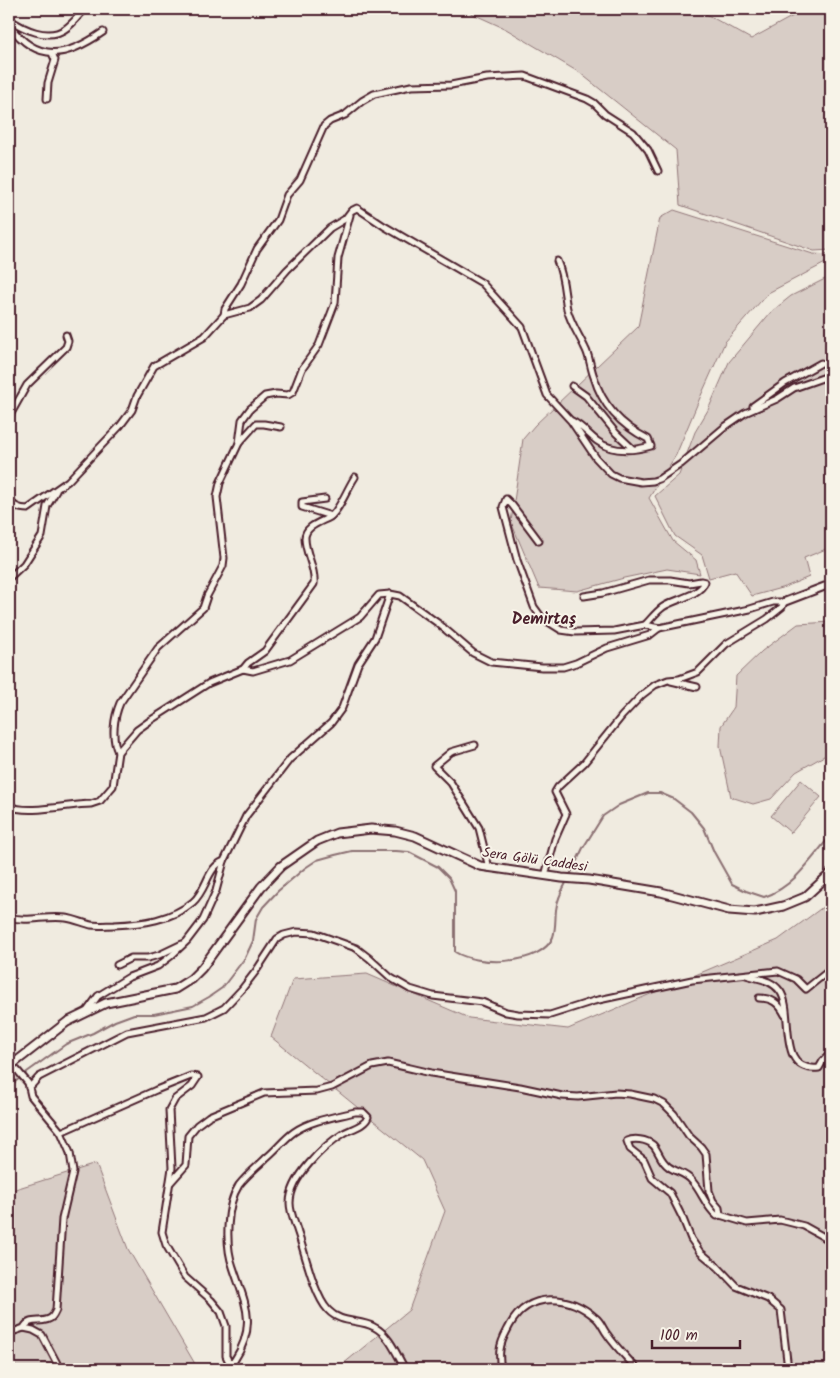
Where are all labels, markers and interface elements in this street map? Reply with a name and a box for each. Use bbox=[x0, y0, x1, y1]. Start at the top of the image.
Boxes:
district label: Demirtaş bbox=[512, 607, 577, 632]
street label: Sera Gölü Caddesi bbox=[481, 842, 590, 878]
scale bar bbox=[652, 1318, 740, 1350]
text: 100 m bbox=[660, 1324, 698, 1348]

